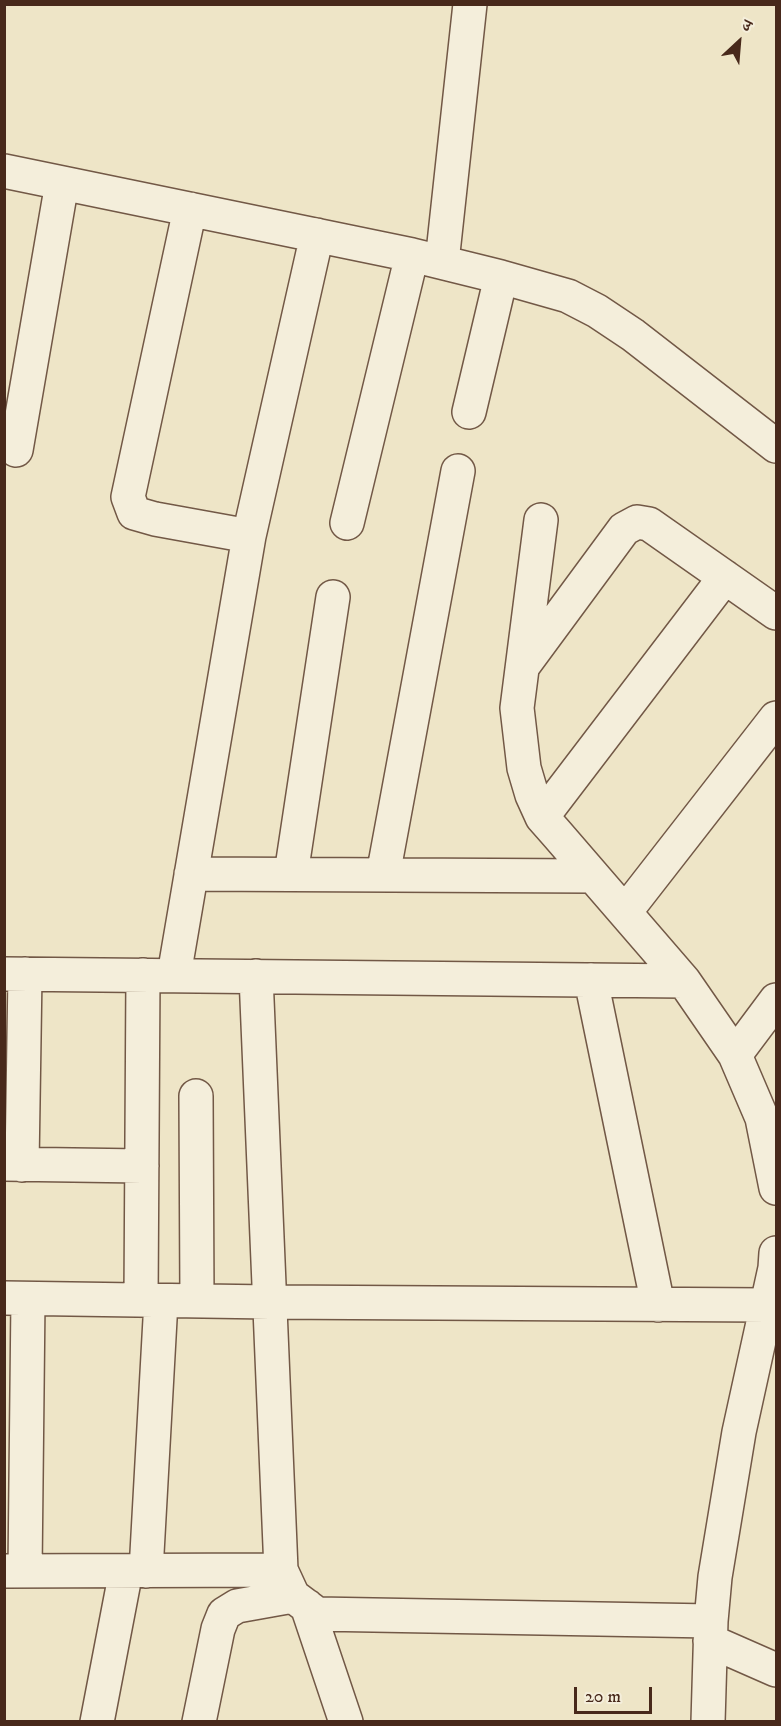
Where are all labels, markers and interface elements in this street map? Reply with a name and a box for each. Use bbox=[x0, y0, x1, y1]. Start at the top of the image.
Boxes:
north arrow bbox=[709, 12, 769, 72]
text: उ bbox=[739, 15, 755, 37]
scale bar bbox=[577, 1675, 655, 1713]
text: 20 m bbox=[585, 1686, 621, 1708]

